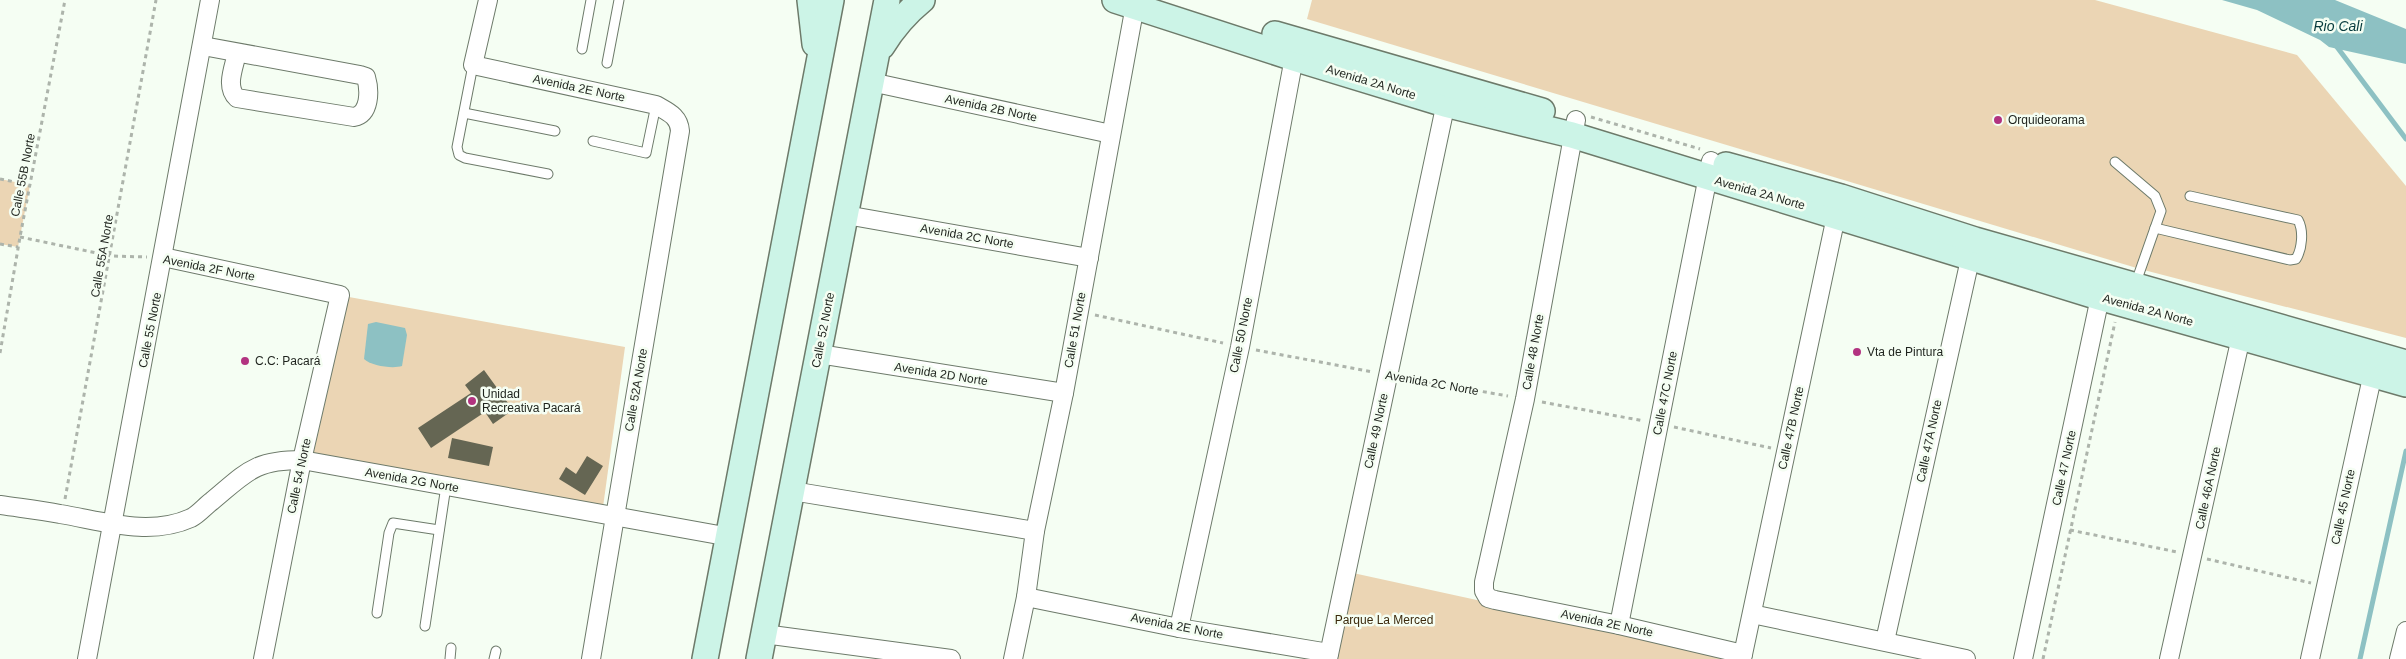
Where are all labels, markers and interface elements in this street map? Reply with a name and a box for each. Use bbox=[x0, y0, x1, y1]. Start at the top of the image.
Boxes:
water label: Rio Cali bbox=[2313, 18, 2363, 34]
street label: Avenida 2A Norte bbox=[1324, 62, 1418, 102]
street label: Avenida 2E Norte bbox=[532, 71, 627, 105]
street label: Avenida 2B Norte bbox=[944, 91, 1039, 125]
place label: Orquideorama bbox=[2008, 113, 2085, 127]
marker: Orquideorama bbox=[1992, 114, 2004, 126]
street label: Calle 55B Norte bbox=[8, 132, 38, 218]
street label: Avenida 2A Norte bbox=[1713, 173, 1807, 213]
street label: Calle 55A Norte bbox=[88, 213, 116, 299]
street label: Avenida 2C Norte bbox=[919, 221, 1015, 251]
street label: Avenida 2F Norte bbox=[162, 252, 256, 284]
street label: Calle 55 Norte bbox=[136, 291, 164, 369]
street label: Calle 52 Norte bbox=[809, 291, 837, 369]
street label: Calle 51 Norte bbox=[1061, 291, 1089, 369]
street label: Avenida 2A Norte bbox=[2101, 291, 2195, 329]
street label: Calle 50 Norte bbox=[1227, 296, 1255, 374]
street label: Calle 48 Norte bbox=[1519, 313, 1547, 391]
place label: Vta de Pintura bbox=[1867, 345, 1943, 359]
marker: Vta de Pintura bbox=[1851, 346, 1863, 358]
street label: Calle 52A Norte bbox=[622, 347, 650, 433]
street label: Calle 47C Norte bbox=[1650, 349, 1680, 436]
place label: C.C: Pacará bbox=[255, 354, 321, 368]
marker: C.C: Pacará bbox=[239, 355, 251, 367]
street label: Avenida 2D Norte bbox=[893, 360, 989, 388]
street label: Avenida 2C Norte bbox=[1384, 368, 1480, 398]
street label: Calle 47B Norte bbox=[1775, 385, 1807, 471]
place label: Unidad Recreativa Pacará bbox=[482, 387, 581, 415]
street label: Calle 49 Norte bbox=[1361, 392, 1391, 470]
marker: Unidad Recreativa Pacará bbox=[466, 395, 478, 407]
street label: Calle 47A Norte bbox=[1913, 398, 1945, 484]
street label: Calle 47 Norte bbox=[2049, 429, 2079, 507]
street label: Calle 54 Norte bbox=[284, 437, 314, 515]
street label: Calle 46A Norte bbox=[2192, 445, 2224, 531]
street label: Avenida 2G Norte bbox=[364, 465, 460, 495]
street label: Calle 45 Norte bbox=[2328, 468, 2358, 546]
street label: Avenida 2E Norte bbox=[1560, 606, 1655, 640]
street label: Avenida 2E Norte bbox=[1130, 610, 1225, 642]
park label: Parque La Merced bbox=[1335, 613, 1433, 627]

